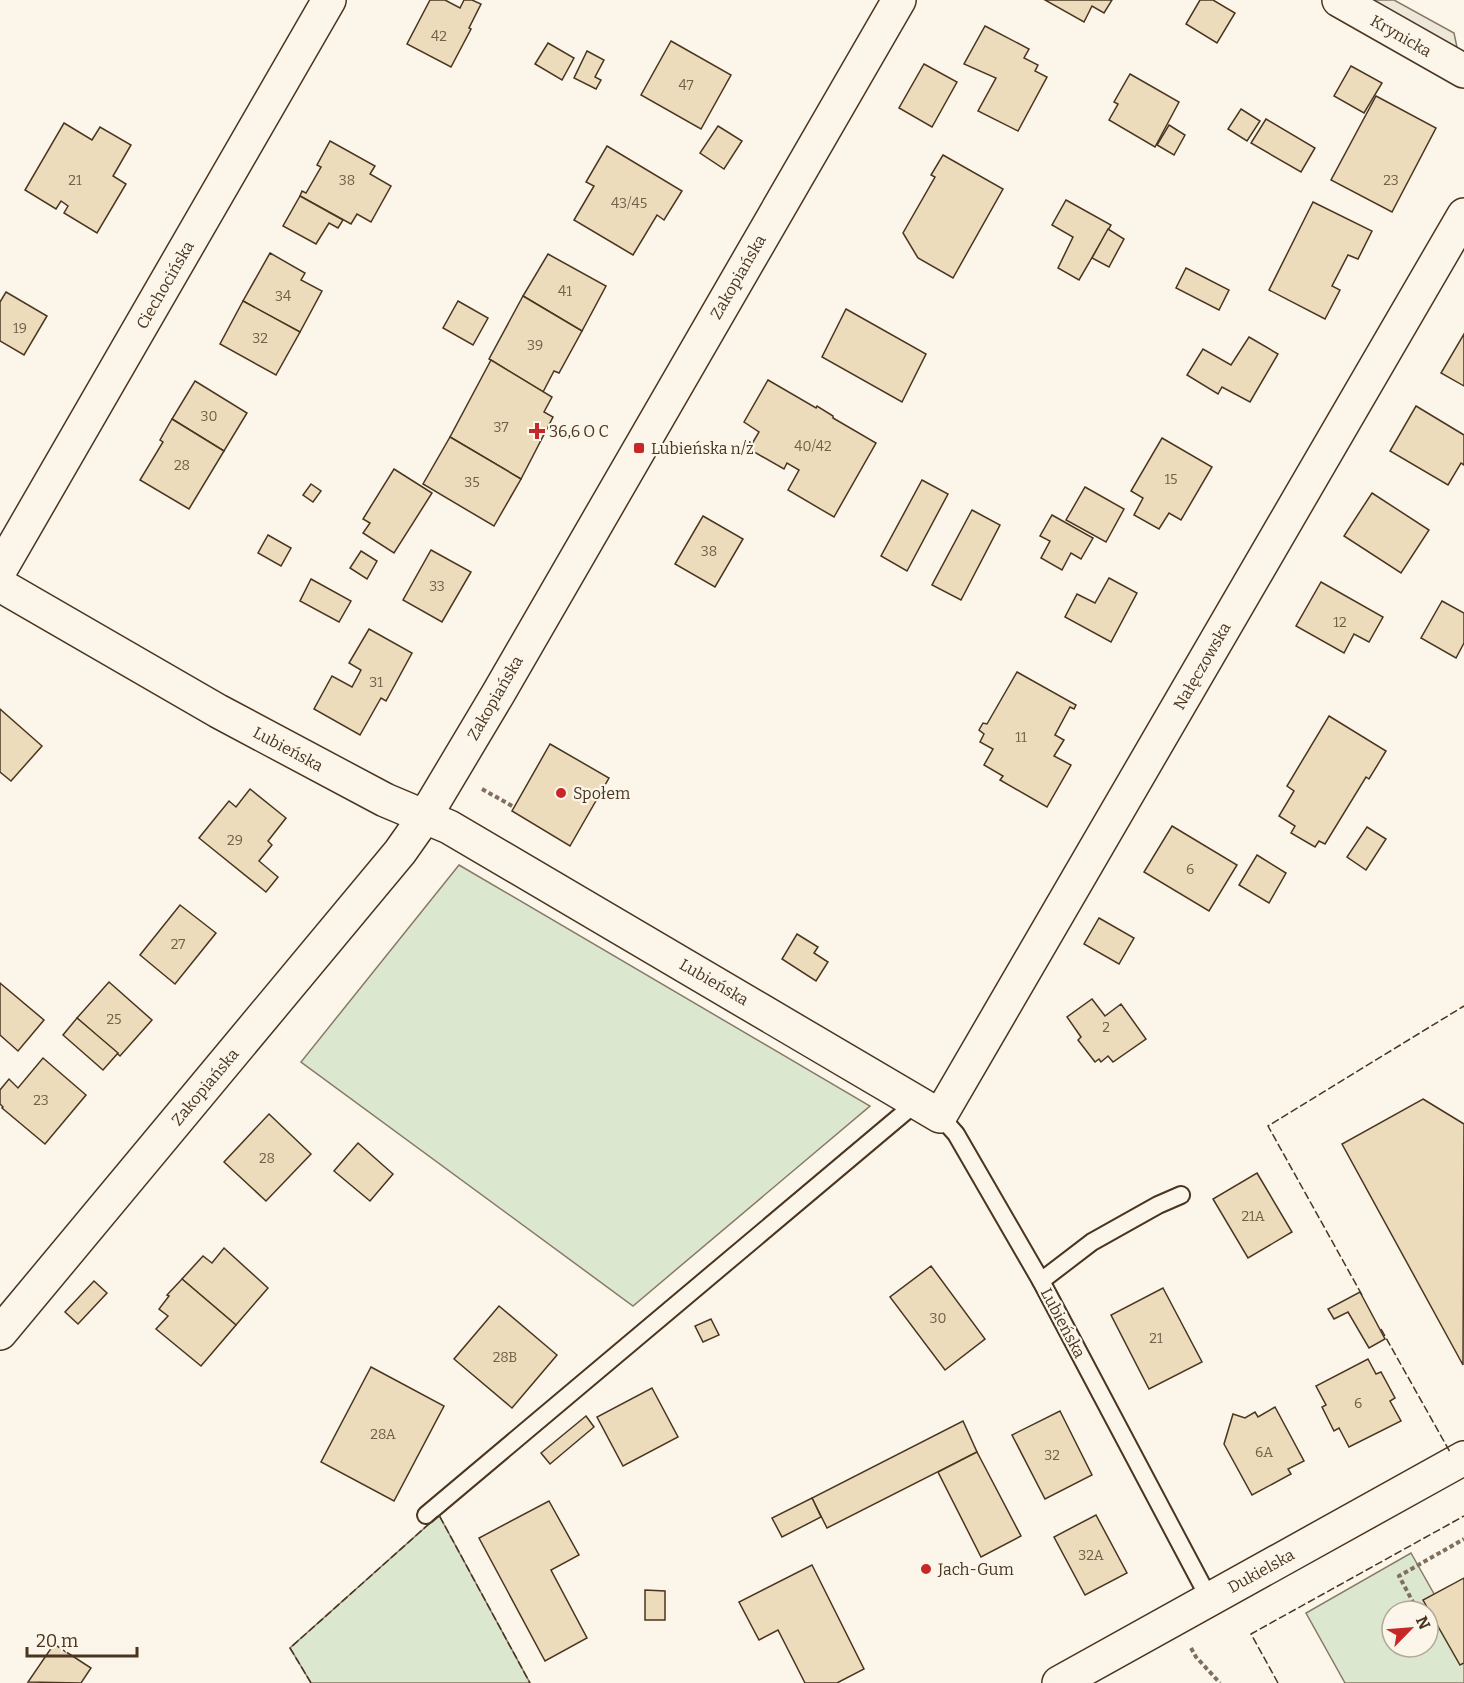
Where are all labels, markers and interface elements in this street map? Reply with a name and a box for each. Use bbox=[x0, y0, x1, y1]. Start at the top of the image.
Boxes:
street label: Krynicka bbox=[1367, 11, 1435, 61]
house number: 42 bbox=[431, 28, 447, 45]
house number: 47 bbox=[678, 77, 694, 94]
house number: 21 bbox=[68, 172, 82, 189]
house number: 38 bbox=[339, 172, 355, 189]
house number: 23 bbox=[1383, 172, 1399, 189]
house number: 43/45 bbox=[611, 195, 647, 212]
street label: Zakopiańska bbox=[706, 231, 770, 323]
street label: Ciechocińska bbox=[132, 237, 198, 332]
house number: 41 bbox=[558, 283, 572, 300]
house number: 34 bbox=[275, 288, 291, 305]
house number: 19 bbox=[13, 320, 27, 337]
house number: 32 bbox=[252, 330, 268, 347]
house number: 39 bbox=[527, 337, 543, 354]
house number: 30 bbox=[201, 408, 217, 425]
house number: 37 bbox=[493, 419, 509, 436]
place label: 36,6 O C bbox=[549, 422, 609, 441]
marker: 36,6 O C bbox=[530, 424, 544, 438]
house number: 40/42 bbox=[794, 438, 832, 455]
place label: Lubieńska n/ż bbox=[651, 439, 754, 458]
marker: Lubieńska n/ż bbox=[632, 441, 646, 455]
house number: 28 bbox=[174, 457, 190, 474]
house number: 15 bbox=[1164, 471, 1178, 488]
house number: 35 bbox=[464, 474, 480, 491]
house number: 38 bbox=[701, 543, 717, 560]
house number: 33 bbox=[429, 578, 445, 595]
house number: 12 bbox=[1333, 614, 1347, 631]
street label: Nałęczowska bbox=[1169, 619, 1235, 713]
street label: Zakopiańska bbox=[463, 652, 527, 744]
house number: 31 bbox=[369, 674, 383, 691]
street label: Lubieńska bbox=[250, 723, 326, 775]
house number: 11 bbox=[1015, 729, 1027, 746]
place label: Społem bbox=[573, 784, 630, 803]
marker: Społem bbox=[554, 786, 568, 800]
house number: 29 bbox=[227, 832, 243, 849]
house number: 6 bbox=[1186, 861, 1194, 878]
house number: 27 bbox=[171, 936, 185, 953]
street label: Lubieńska bbox=[676, 955, 752, 1009]
house number: 25 bbox=[106, 1011, 122, 1028]
house number: 2 bbox=[1102, 1019, 1110, 1036]
street label: Zakopiańska bbox=[167, 1045, 243, 1129]
house number: 23 bbox=[33, 1092, 49, 1109]
house number: 28 bbox=[259, 1150, 275, 1167]
house number: 21A bbox=[1241, 1208, 1265, 1225]
street label: Lubieńska bbox=[1037, 1285, 1089, 1361]
house number: 30 bbox=[930, 1310, 946, 1327]
house number: 21 bbox=[1149, 1330, 1163, 1347]
house number: 28B bbox=[493, 1349, 517, 1366]
house number: 6 bbox=[1354, 1395, 1362, 1412]
house number: 28A bbox=[370, 1426, 396, 1443]
house number: 6A bbox=[1255, 1444, 1273, 1461]
house number: 32 bbox=[1044, 1447, 1060, 1464]
street label: Dukielska bbox=[1224, 1545, 1298, 1597]
house number: 32A bbox=[1078, 1547, 1104, 1564]
place label: Jach-Gum bbox=[937, 1560, 1014, 1579]
marker: Jach-Gum bbox=[919, 1562, 933, 1576]
north arrow bbox=[1380, 1599, 1440, 1659]
text: N bbox=[1412, 1613, 1434, 1632]
scale bar bbox=[27, 1620, 136, 1658]
text: 20 m bbox=[36, 1630, 78, 1652]

